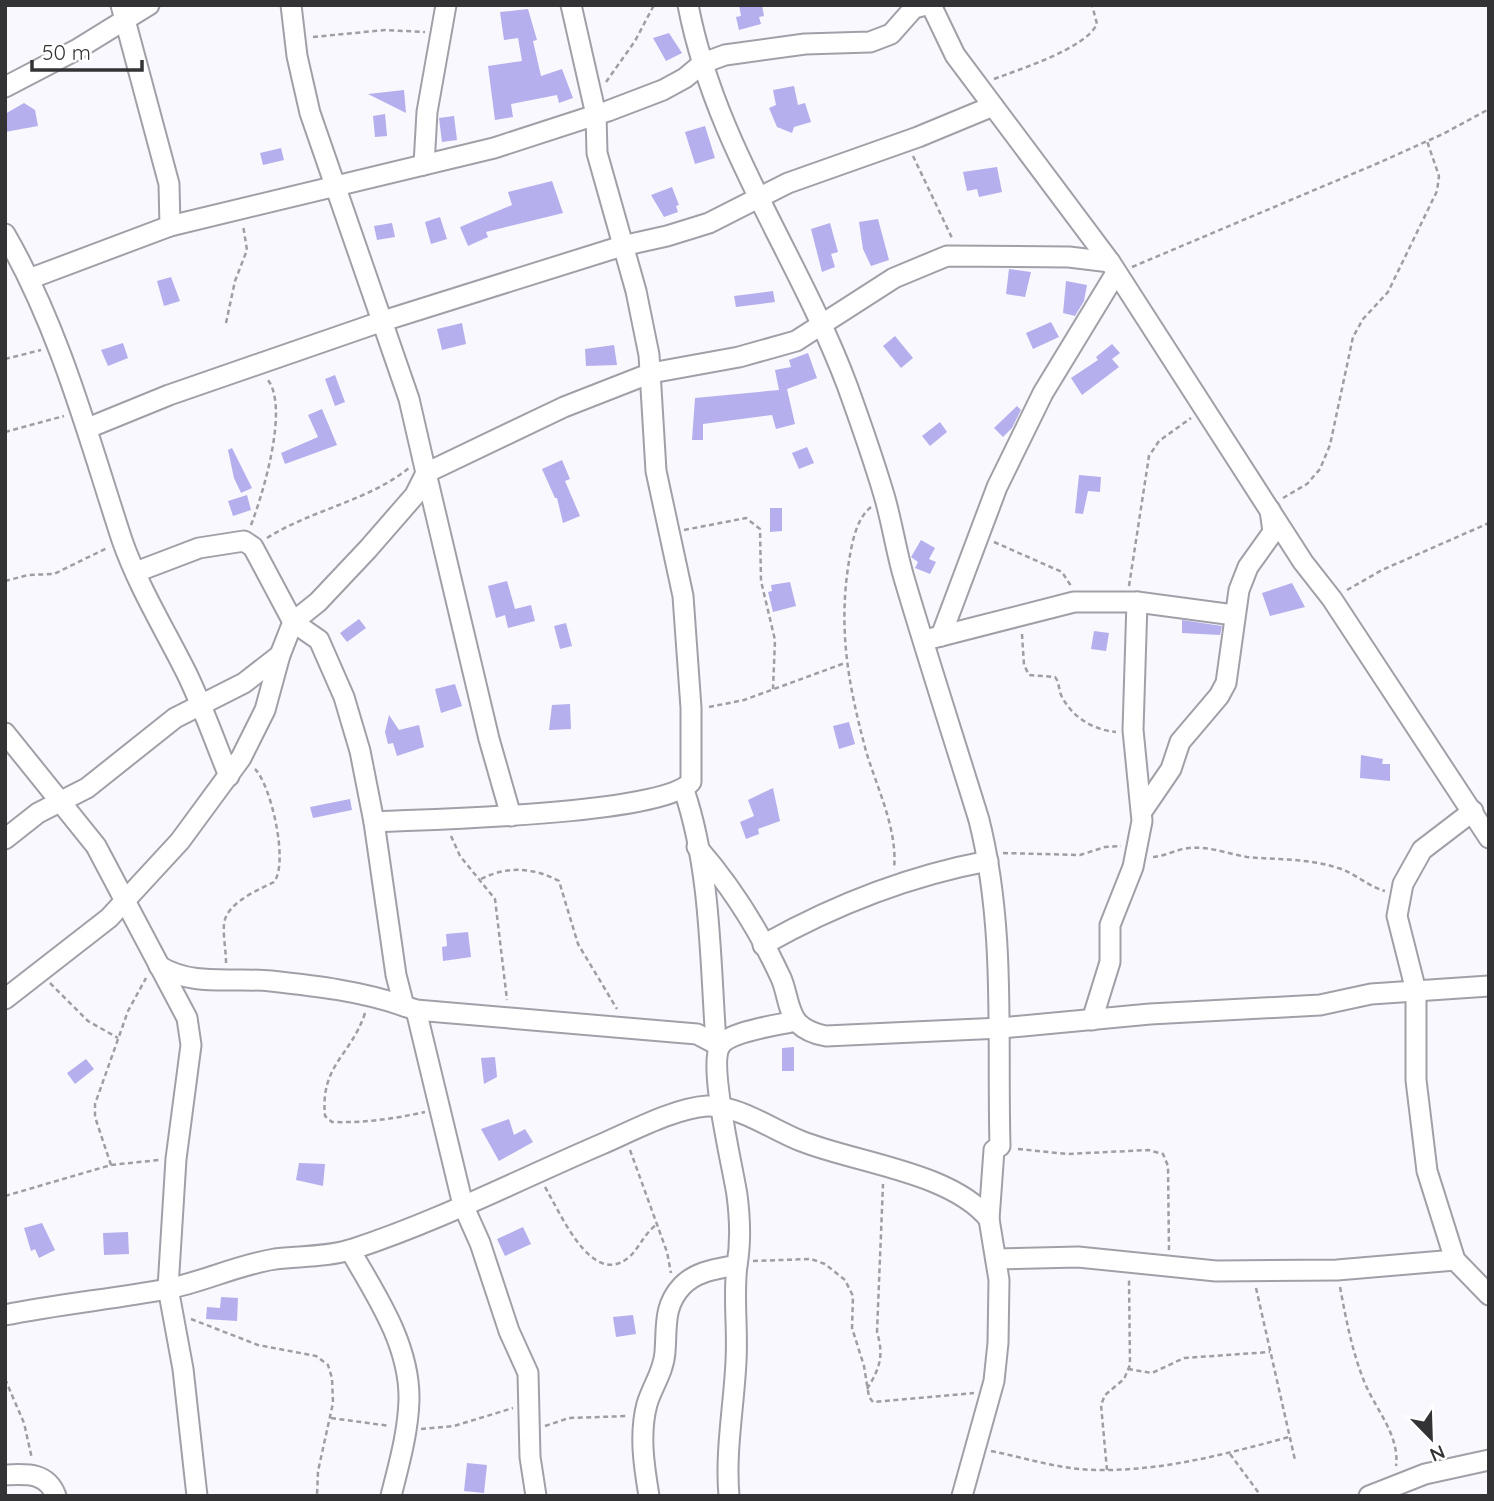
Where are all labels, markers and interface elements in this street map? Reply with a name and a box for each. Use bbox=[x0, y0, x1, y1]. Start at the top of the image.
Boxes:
scale bar bbox=[32, 28, 142, 72]
text: 50 m bbox=[42, 39, 91, 65]
north arrow bbox=[1396, 1403, 1466, 1473]
text: N bbox=[1427, 1440, 1449, 1467]

